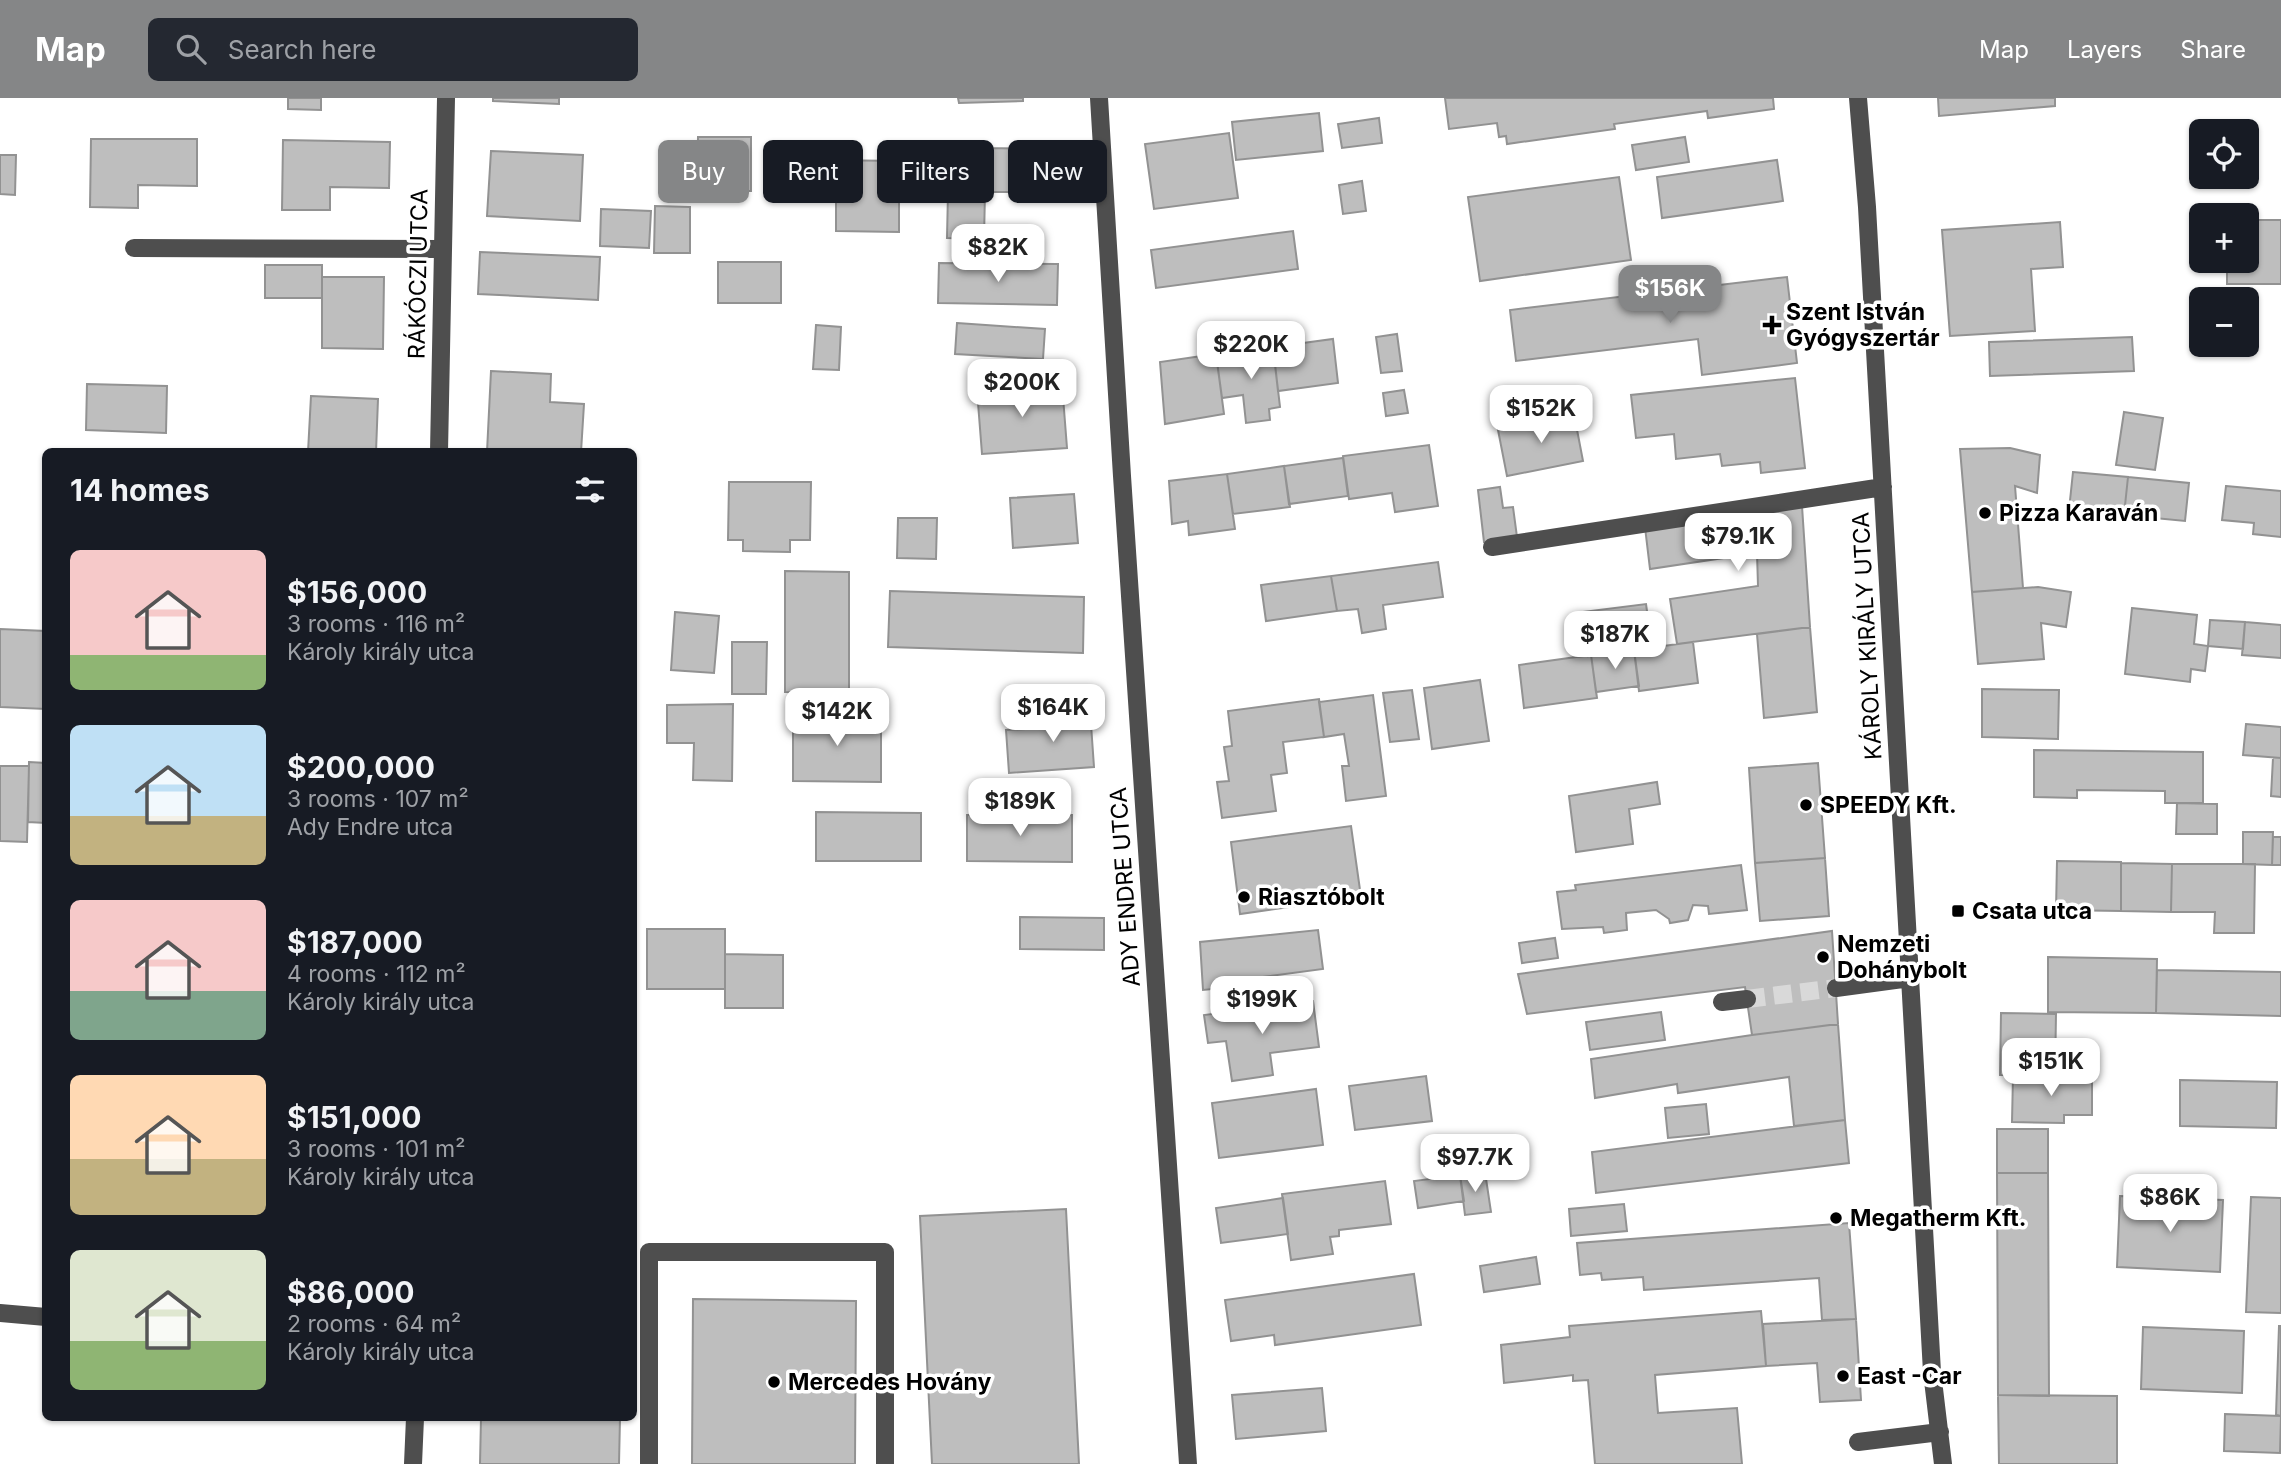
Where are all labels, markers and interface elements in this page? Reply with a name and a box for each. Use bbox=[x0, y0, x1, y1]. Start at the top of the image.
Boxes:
search box bbox=[148, 18, 638, 81]
text: Map bbox=[35, 29, 106, 69]
icon: search bbox=[172, 30, 210, 68]
text: Search here bbox=[228, 34, 376, 65]
text: Map bbox=[1979, 35, 2029, 64]
text: Layers bbox=[2067, 35, 2142, 64]
text: Share bbox=[2180, 35, 2246, 64]
map controls bbox=[2189, 119, 2259, 357]
button: locate bbox=[2189, 119, 2259, 189]
chip: Buy bbox=[658, 140, 749, 203]
chip: Rent bbox=[763, 140, 863, 203]
chip: Filters bbox=[877, 140, 994, 203]
chip: New bbox=[1008, 140, 1107, 203]
street label: RÁKÓCZI UTCA bbox=[403, 188, 433, 359]
button: + bbox=[2189, 203, 2259, 273]
pin: $82K bbox=[957, 225, 1039, 284]
text: $82K bbox=[967, 233, 1029, 261]
pin: $156K bbox=[1621, 266, 1719, 325]
text: $156K bbox=[1634, 274, 1706, 302]
button: − bbox=[2189, 287, 2259, 357]
place label: Szent István Gyógyszertár bbox=[1786, 298, 1940, 352]
marker: Szent István Gyógyszertár bbox=[1764, 317, 1780, 333]
pin: $220K bbox=[1202, 322, 1300, 381]
text: $220K bbox=[1213, 330, 1289, 358]
pin: $200K bbox=[973, 360, 1071, 419]
text: $200K bbox=[983, 368, 1061, 396]
pin: $152K bbox=[1492, 386, 1590, 445]
text: $152K bbox=[1506, 394, 1576, 422]
icon: filters bbox=[571, 471, 609, 509]
text: 14 homes bbox=[70, 472, 209, 508]
place label: Pizza Karaván bbox=[1999, 499, 2158, 527]
marker: Pizza Karaván bbox=[1977, 505, 1993, 521]
street label: KÁROLY KIRÁLY UTCA bbox=[1847, 511, 1887, 761]
pin: $79.1K bbox=[1681, 514, 1795, 573]
text: $79.1K bbox=[1701, 522, 1775, 550]
text: $156,000 bbox=[287, 574, 427, 610]
icon: home bbox=[126, 578, 210, 662]
text: 3 rooms · 116 m² bbox=[287, 610, 465, 638]
pin: $187K bbox=[1566, 612, 1664, 671]
text: $187K bbox=[1580, 620, 1650, 648]
text: Károly király utca bbox=[287, 638, 475, 666]
pin: $164K bbox=[1004, 684, 1102, 744]
pin: $142K bbox=[788, 688, 886, 748]
text: $164K bbox=[1017, 693, 1089, 721]
text: $142K bbox=[801, 697, 873, 725]
text: $200,000 bbox=[287, 749, 435, 785]
icon: home bbox=[126, 753, 210, 837]
pin: $189K bbox=[971, 778, 1069, 838]
text: 3 rooms · 107 m² bbox=[287, 785, 469, 813]
street label: ADY ENDRE UTCA bbox=[1104, 786, 1146, 988]
text: $189K bbox=[984, 787, 1056, 815]
place label: SPEEDY Kft. bbox=[1820, 791, 1957, 819]
marker: SPEEDY Kft. bbox=[1798, 797, 1814, 813]
text: Ady Endre utca bbox=[287, 813, 453, 841]
place label: Riasztóbolt bbox=[1258, 883, 1385, 911]
marker: Riasztóbolt bbox=[1236, 889, 1252, 905]
place label: Csata utca bbox=[1972, 897, 2092, 925]
marker: Csata utca bbox=[1950, 903, 1966, 919]
text: $187,000 bbox=[287, 924, 423, 960]
icon: home bbox=[126, 928, 210, 1012]
place label: Nemzeti Dohánybolt bbox=[1837, 930, 1967, 984]
marker: Nemzeti Dohánybolt bbox=[1815, 949, 1831, 965]
text: 4 rooms · 112 m² bbox=[287, 960, 466, 988]
pin: $199K bbox=[1213, 976, 1311, 1036]
text: $199K bbox=[1226, 985, 1298, 1013]
text: Károly király utca bbox=[287, 988, 475, 1016]
pin: $151K bbox=[2002, 1038, 2100, 1098]
text: $151K bbox=[2018, 1047, 2084, 1075]
text: $151,000 bbox=[287, 1099, 422, 1135]
icon: home bbox=[126, 1103, 210, 1187]
pin: $97.7K bbox=[1418, 1134, 1532, 1194]
text: 3 rooms · 101 m² bbox=[287, 1135, 465, 1163]
text: $97.7K bbox=[1436, 1143, 1514, 1171]
text: Károly király utca bbox=[287, 1163, 475, 1191]
pin: $86K bbox=[2129, 1174, 2211, 1234]
text: $86K bbox=[2139, 1183, 2201, 1211]
place label: Megatherm Kft. bbox=[1850, 1204, 2026, 1232]
marker: Megatherm Kft. bbox=[1828, 1210, 1844, 1226]
text: $86,000 bbox=[287, 1274, 415, 1310]
icon: home bbox=[126, 1278, 210, 1362]
text: 2 rooms · 64 m² bbox=[287, 1310, 461, 1338]
text: Károly király utca bbox=[287, 1338, 475, 1366]
place label: East -Car bbox=[1857, 1362, 1962, 1390]
place label: Mercedes Hovány bbox=[788, 1368, 991, 1396]
marker: East -Car bbox=[1835, 1368, 1851, 1384]
marker: Mercedes Hovány bbox=[766, 1374, 782, 1390]

